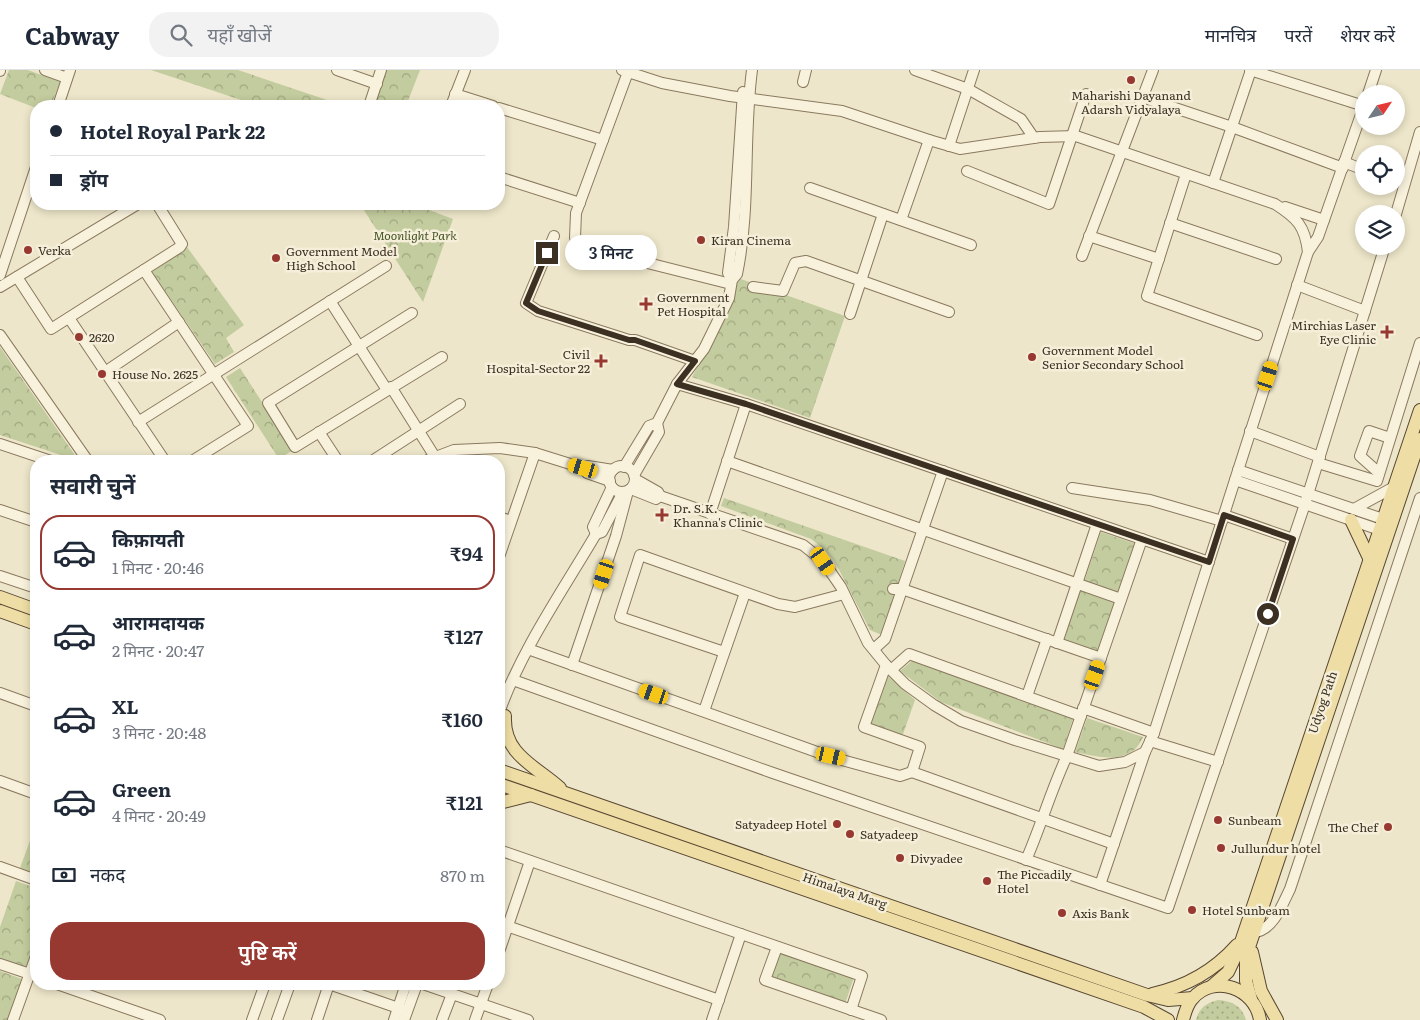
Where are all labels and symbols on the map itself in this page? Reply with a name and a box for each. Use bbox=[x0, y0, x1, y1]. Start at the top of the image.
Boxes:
marker: Maharishi Dayanand Adarsh Vidyalaya bbox=[1125, 74, 1137, 86]
north arrow bbox=[1355, 85, 1405, 135]
place label: Maharishi Dayanand Adarsh Vidyalaya bbox=[1071, 86, 1191, 118]
park label: Moonlight Park bbox=[373, 226, 457, 244]
place label: Kiran Cinema bbox=[711, 231, 791, 249]
marker: Kiran Cinema bbox=[695, 234, 707, 246]
callout: 3 मिनट bbox=[564, 236, 657, 270]
place label: Verka bbox=[38, 241, 72, 259]
place label: Government Model High School bbox=[286, 242, 397, 274]
route end bbox=[536, 242, 558, 264]
marker: Verka bbox=[22, 244, 34, 256]
marker: Government Model High School bbox=[270, 252, 282, 264]
place label: Government Pet Hospital bbox=[657, 288, 730, 320]
marker: Government Pet Hospital bbox=[639, 297, 653, 311]
place label: Mirchias Laser Eye Clinic bbox=[1291, 316, 1376, 348]
marker: Mirchias Laser Eye Clinic bbox=[1380, 325, 1394, 339]
place label: 2620 bbox=[89, 328, 115, 346]
marker: 2620 bbox=[73, 331, 85, 343]
place label: Government Model Senior Secondary School bbox=[1042, 341, 1184, 373]
place label: Civil Hospital-Sector 22 bbox=[486, 345, 590, 377]
marker: Government Model Senior Secondary School bbox=[1026, 351, 1038, 363]
marker: Civil Hospital-Sector 22 bbox=[594, 354, 608, 368]
car bbox=[1256, 359, 1279, 393]
place label: House No. 2625 bbox=[112, 365, 198, 383]
marker: House No. 2625 bbox=[96, 368, 108, 380]
car bbox=[566, 456, 599, 480]
place label: Dr. S.K. Khanna's Clinic bbox=[673, 499, 763, 531]
marker: Dr. S.K. Khanna's Clinic bbox=[655, 508, 669, 522]
car bbox=[808, 544, 837, 578]
car bbox=[592, 557, 615, 591]
route start bbox=[1257, 603, 1279, 625]
car bbox=[1083, 658, 1106, 692]
street label: Udyog Path bbox=[1303, 668, 1341, 736]
car bbox=[637, 682, 670, 706]
car bbox=[814, 745, 847, 767]
place label: Sunbeam bbox=[1228, 811, 1282, 829]
marker: Sunbeam bbox=[1212, 814, 1224, 826]
place label: Satyadeep Hotel bbox=[735, 815, 827, 833]
marker: Satyadeep Hotel bbox=[831, 818, 843, 830]
place label: The Chef bbox=[1328, 818, 1379, 836]
marker: The Chef bbox=[1382, 821, 1394, 833]
place label: Satyadeep bbox=[860, 825, 918, 843]
marker: Satyadeep bbox=[844, 828, 856, 840]
place label: Jullundur hotel bbox=[1231, 839, 1321, 857]
marker: Jullundur hotel bbox=[1215, 842, 1227, 854]
place label: Divyadee bbox=[910, 849, 963, 867]
marker: Divyadee bbox=[894, 852, 906, 864]
place label: The Piccadily Hotel bbox=[997, 865, 1072, 897]
street label: Himalaya Marg bbox=[800, 867, 890, 913]
marker: The Piccadily Hotel bbox=[981, 875, 993, 887]
place label: Hotel Sunbeam bbox=[1202, 901, 1290, 919]
place label: Axis Bank bbox=[1072, 904, 1130, 922]
marker: Hotel Sunbeam bbox=[1186, 904, 1198, 916]
marker: Axis Bank bbox=[1056, 907, 1068, 919]

